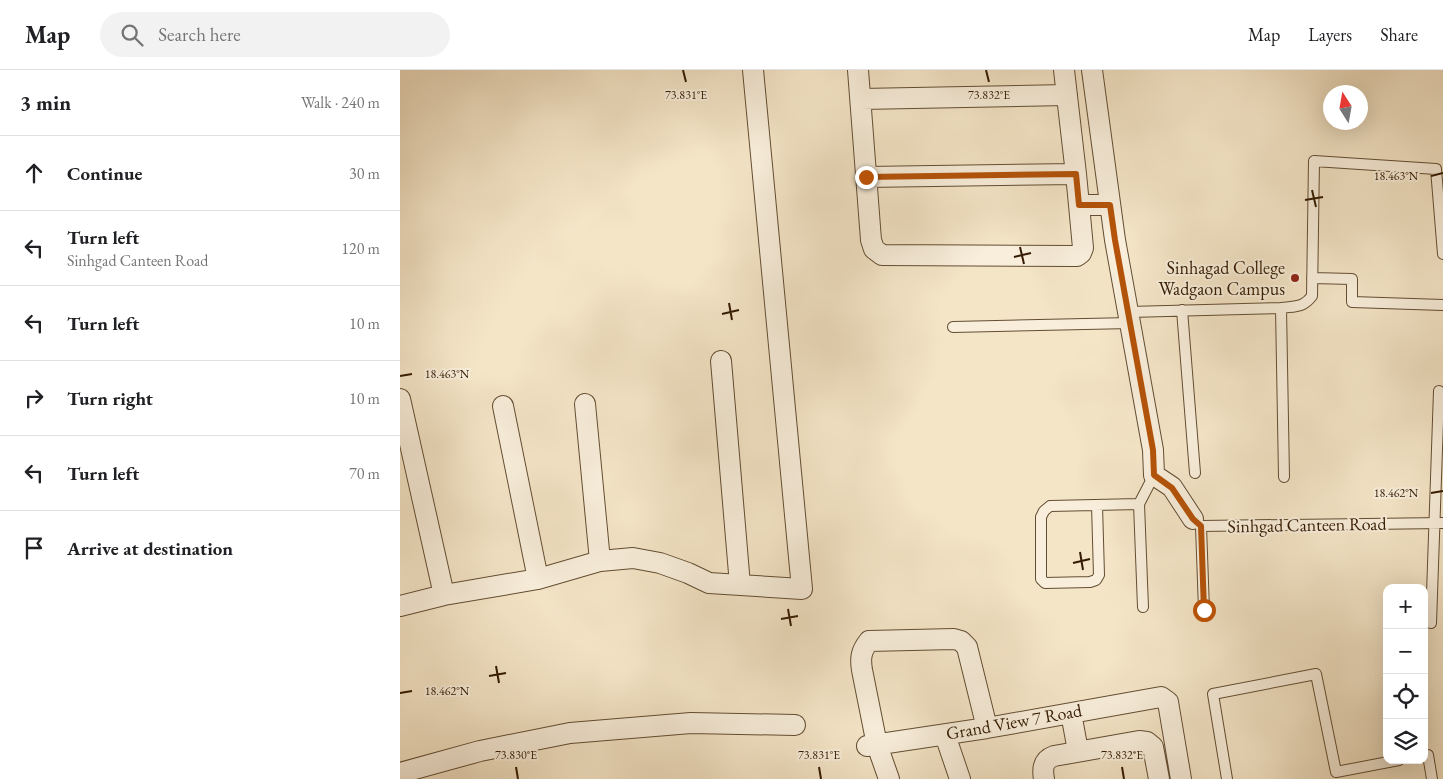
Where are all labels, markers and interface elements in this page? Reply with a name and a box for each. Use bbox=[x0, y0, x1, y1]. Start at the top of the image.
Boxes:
search box bbox=[100, 12, 450, 57]
text: Map bbox=[25, 19, 70, 50]
icon: search bbox=[118, 21, 146, 49]
text: Search here bbox=[158, 22, 241, 47]
text: Map bbox=[1248, 23, 1280, 46]
text: Layers bbox=[1308, 23, 1352, 46]
text: Share bbox=[1380, 23, 1418, 46]
north arrow bbox=[1323, 85, 1368, 130]
text: 73.831°E bbox=[665, 87, 707, 103]
text: 73.832°E bbox=[968, 87, 1010, 103]
text: 3 min bbox=[20, 89, 71, 116]
text: Walk · 240 m bbox=[301, 92, 380, 113]
icon: ahead bbox=[20, 159, 48, 187]
text: Continue bbox=[67, 161, 142, 186]
text: 30 m bbox=[349, 163, 380, 184]
route end bbox=[855, 166, 878, 189]
text: 18.463°N bbox=[1374, 168, 1419, 184]
text: Turn left bbox=[67, 225, 139, 250]
icon: left bbox=[20, 234, 48, 262]
text: 120 m bbox=[341, 238, 380, 259]
text: Sinhgad Canteen Road bbox=[67, 250, 208, 271]
place label: Sinhagad College Wadgaon Campus bbox=[1158, 256, 1285, 300]
marker: Sinhagad College Wadgaon Campus bbox=[1289, 272, 1301, 284]
icon: left bbox=[20, 309, 48, 337]
text: Turn left bbox=[67, 311, 139, 336]
text: 10 m bbox=[349, 313, 380, 334]
text: 18.463°N bbox=[425, 366, 470, 382]
icon: right bbox=[20, 384, 48, 412]
text: Turn right bbox=[67, 386, 153, 411]
text: 10 m bbox=[349, 388, 380, 409]
icon: left bbox=[20, 459, 48, 487]
text: Turn left bbox=[67, 461, 139, 486]
text: 70 m bbox=[349, 463, 380, 484]
text: 18.462°N bbox=[1374, 485, 1419, 501]
street label: Sinhgad Canteen Road bbox=[1227, 512, 1388, 537]
icon: arrive bbox=[20, 534, 48, 562]
text: Arrive at destination bbox=[67, 536, 233, 561]
map controls bbox=[1383, 584, 1428, 764]
button: + bbox=[1383, 584, 1428, 629]
route start bbox=[1193, 599, 1216, 622]
button: − bbox=[1383, 629, 1428, 674]
button: locate bbox=[1383, 674, 1428, 719]
text: 18.462°N bbox=[425, 683, 470, 699]
street label: Grand View 7 Road bbox=[944, 698, 1085, 745]
button: layers bbox=[1383, 719, 1428, 764]
text: 73.830°E bbox=[495, 747, 537, 763]
text: 73.831°E bbox=[798, 747, 840, 763]
text: 73.832°E bbox=[1101, 747, 1143, 763]

